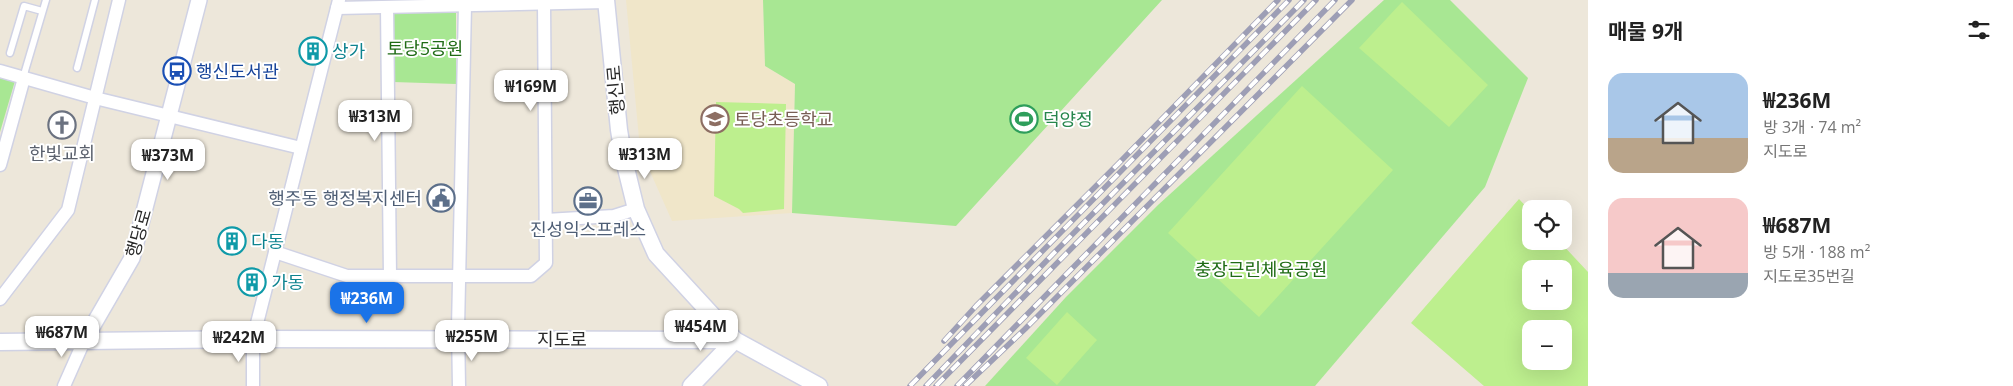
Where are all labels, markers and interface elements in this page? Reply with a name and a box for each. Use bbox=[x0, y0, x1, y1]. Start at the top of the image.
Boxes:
icon: filters bbox=[1965, 16, 1993, 44]
text: 매물 9개 bbox=[1608, 17, 1683, 45]
building icon: 상가 bbox=[298, 36, 328, 66]
park label: 토당5공원 bbox=[387, 36, 463, 60]
place label: 상가 bbox=[332, 39, 366, 63]
bus stop icon: 행신도서관 bbox=[162, 56, 192, 86]
place label: 행신도서관 bbox=[196, 59, 279, 83]
street label: 행신로 bbox=[601, 64, 629, 116]
pin: ₩169M bbox=[496, 70, 566, 112]
text: ₩169M bbox=[505, 75, 557, 97]
text: ₩236M bbox=[1763, 86, 1831, 114]
icon: home bbox=[1648, 93, 1708, 153]
pin: ₩313M bbox=[340, 100, 410, 142]
school or university icon: 토당초등학교 bbox=[700, 104, 730, 134]
sports icon: 덕양정 bbox=[1009, 104, 1039, 134]
text: ₩313M bbox=[349, 105, 401, 127]
place label: 토당초등학교 bbox=[734, 107, 833, 131]
place label: 덕양정 bbox=[1043, 107, 1093, 131]
church icon: 한빛교회 bbox=[47, 110, 77, 140]
text: 방 3개 · 74 m² bbox=[1763, 116, 1861, 138]
pin: ₩373M bbox=[133, 138, 203, 181]
pin: ₩313M bbox=[610, 138, 680, 180]
text: 지도로 bbox=[1763, 140, 1807, 162]
place label: 한빛교회 bbox=[29, 141, 95, 165]
text: ₩313M bbox=[619, 143, 671, 165]
text: ₩373M bbox=[142, 144, 194, 166]
public building icon: 행주동 행정복지센터 bbox=[426, 183, 456, 213]
place label: 행주동 행정복지센터 bbox=[268, 186, 422, 210]
office icon: 진성익스프레스 bbox=[573, 186, 603, 216]
map controls bbox=[1522, 200, 1572, 370]
button: locate bbox=[1522, 200, 1572, 250]
street label: 행당로 bbox=[120, 206, 156, 260]
text: ₩687M bbox=[1763, 211, 1831, 239]
place label: 진성익스프레스 bbox=[530, 217, 646, 241]
icon: home bbox=[1648, 218, 1708, 278]
building icon: 다동 bbox=[217, 226, 247, 256]
place label: 다동 bbox=[251, 229, 284, 253]
text: 방 5개 · 188 m² bbox=[1763, 241, 1870, 263]
park label: 충장근린체육공원 bbox=[1195, 257, 1327, 281]
button: + bbox=[1522, 260, 1572, 310]
text: 지도로35번길 bbox=[1763, 265, 1855, 287]
building icon: 가동 bbox=[237, 267, 267, 297]
place label: 가동 bbox=[271, 270, 304, 294]
pin: ₩236M bbox=[332, 282, 402, 324]
text: ₩236M bbox=[341, 287, 393, 309]
pin: ₩454M bbox=[666, 310, 736, 352]
text: ₩454M bbox=[675, 315, 727, 337]
pin: ₩687M bbox=[27, 316, 97, 358]
pin: ₩242M bbox=[204, 320, 274, 363]
pin: ₩255M bbox=[437, 320, 507, 362]
button: − bbox=[1522, 320, 1572, 370]
text: ₩687M bbox=[36, 321, 88, 343]
text: ₩255M bbox=[446, 325, 498, 347]
text: ₩242M bbox=[213, 326, 265, 348]
street label: 지도로 bbox=[537, 327, 587, 351]

